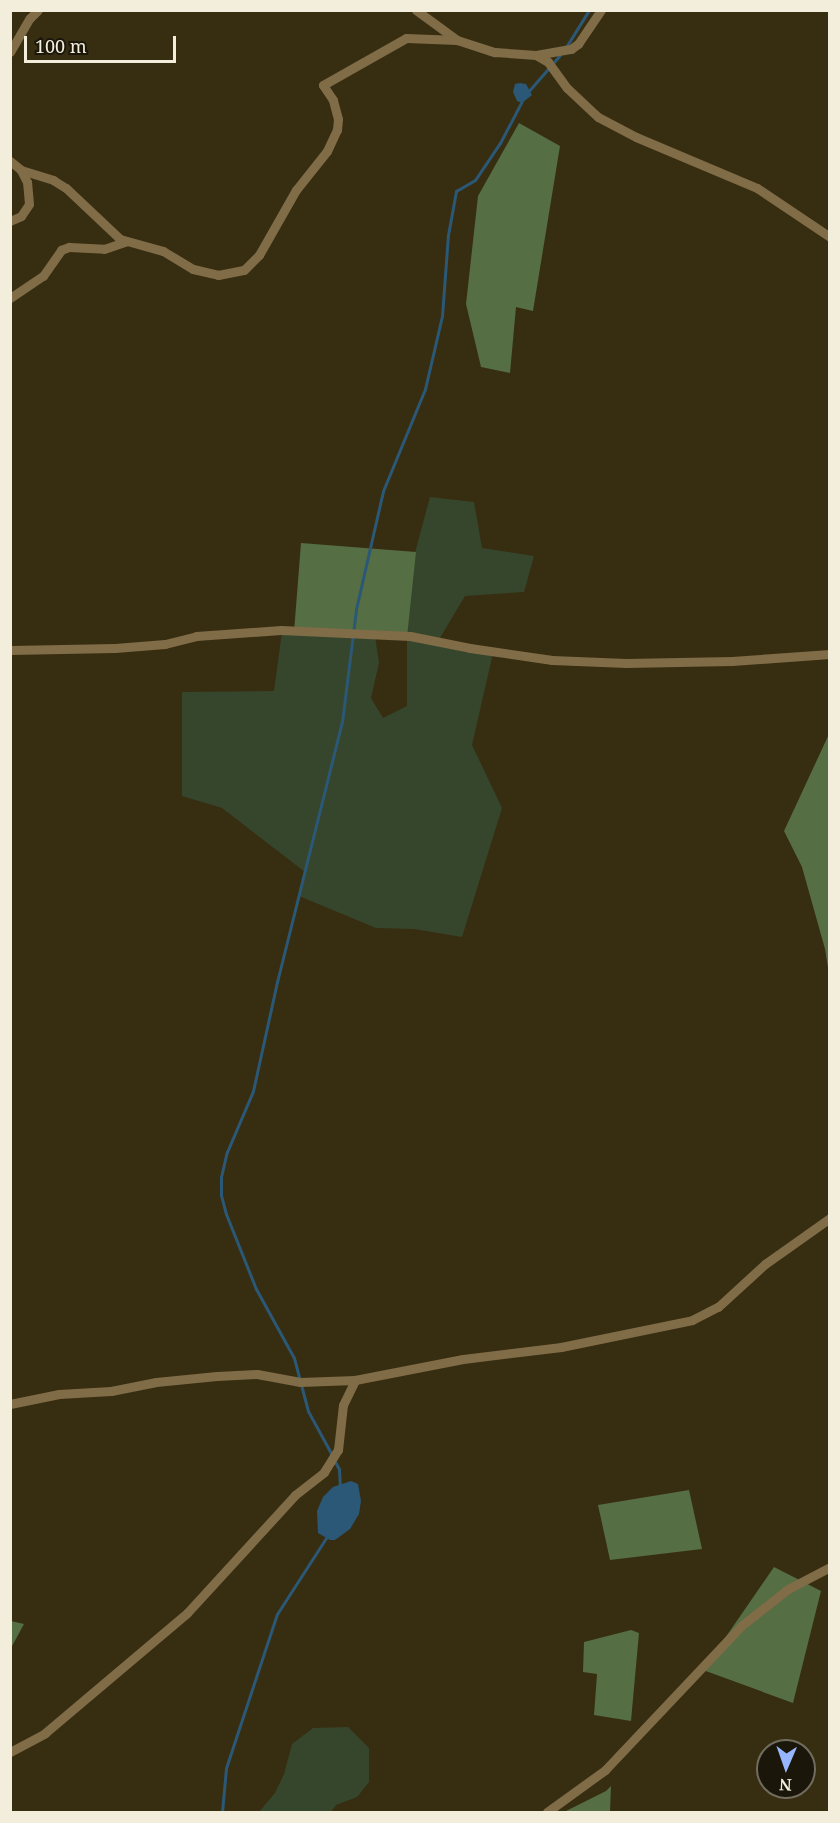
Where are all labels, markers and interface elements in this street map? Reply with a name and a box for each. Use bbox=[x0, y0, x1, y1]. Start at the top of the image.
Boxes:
scale bar bbox=[27, 24, 178, 62]
text: 100 m bbox=[35, 34, 87, 58]
north arrow bbox=[756, 1739, 816, 1799]
text: N bbox=[779, 1774, 792, 1796]

